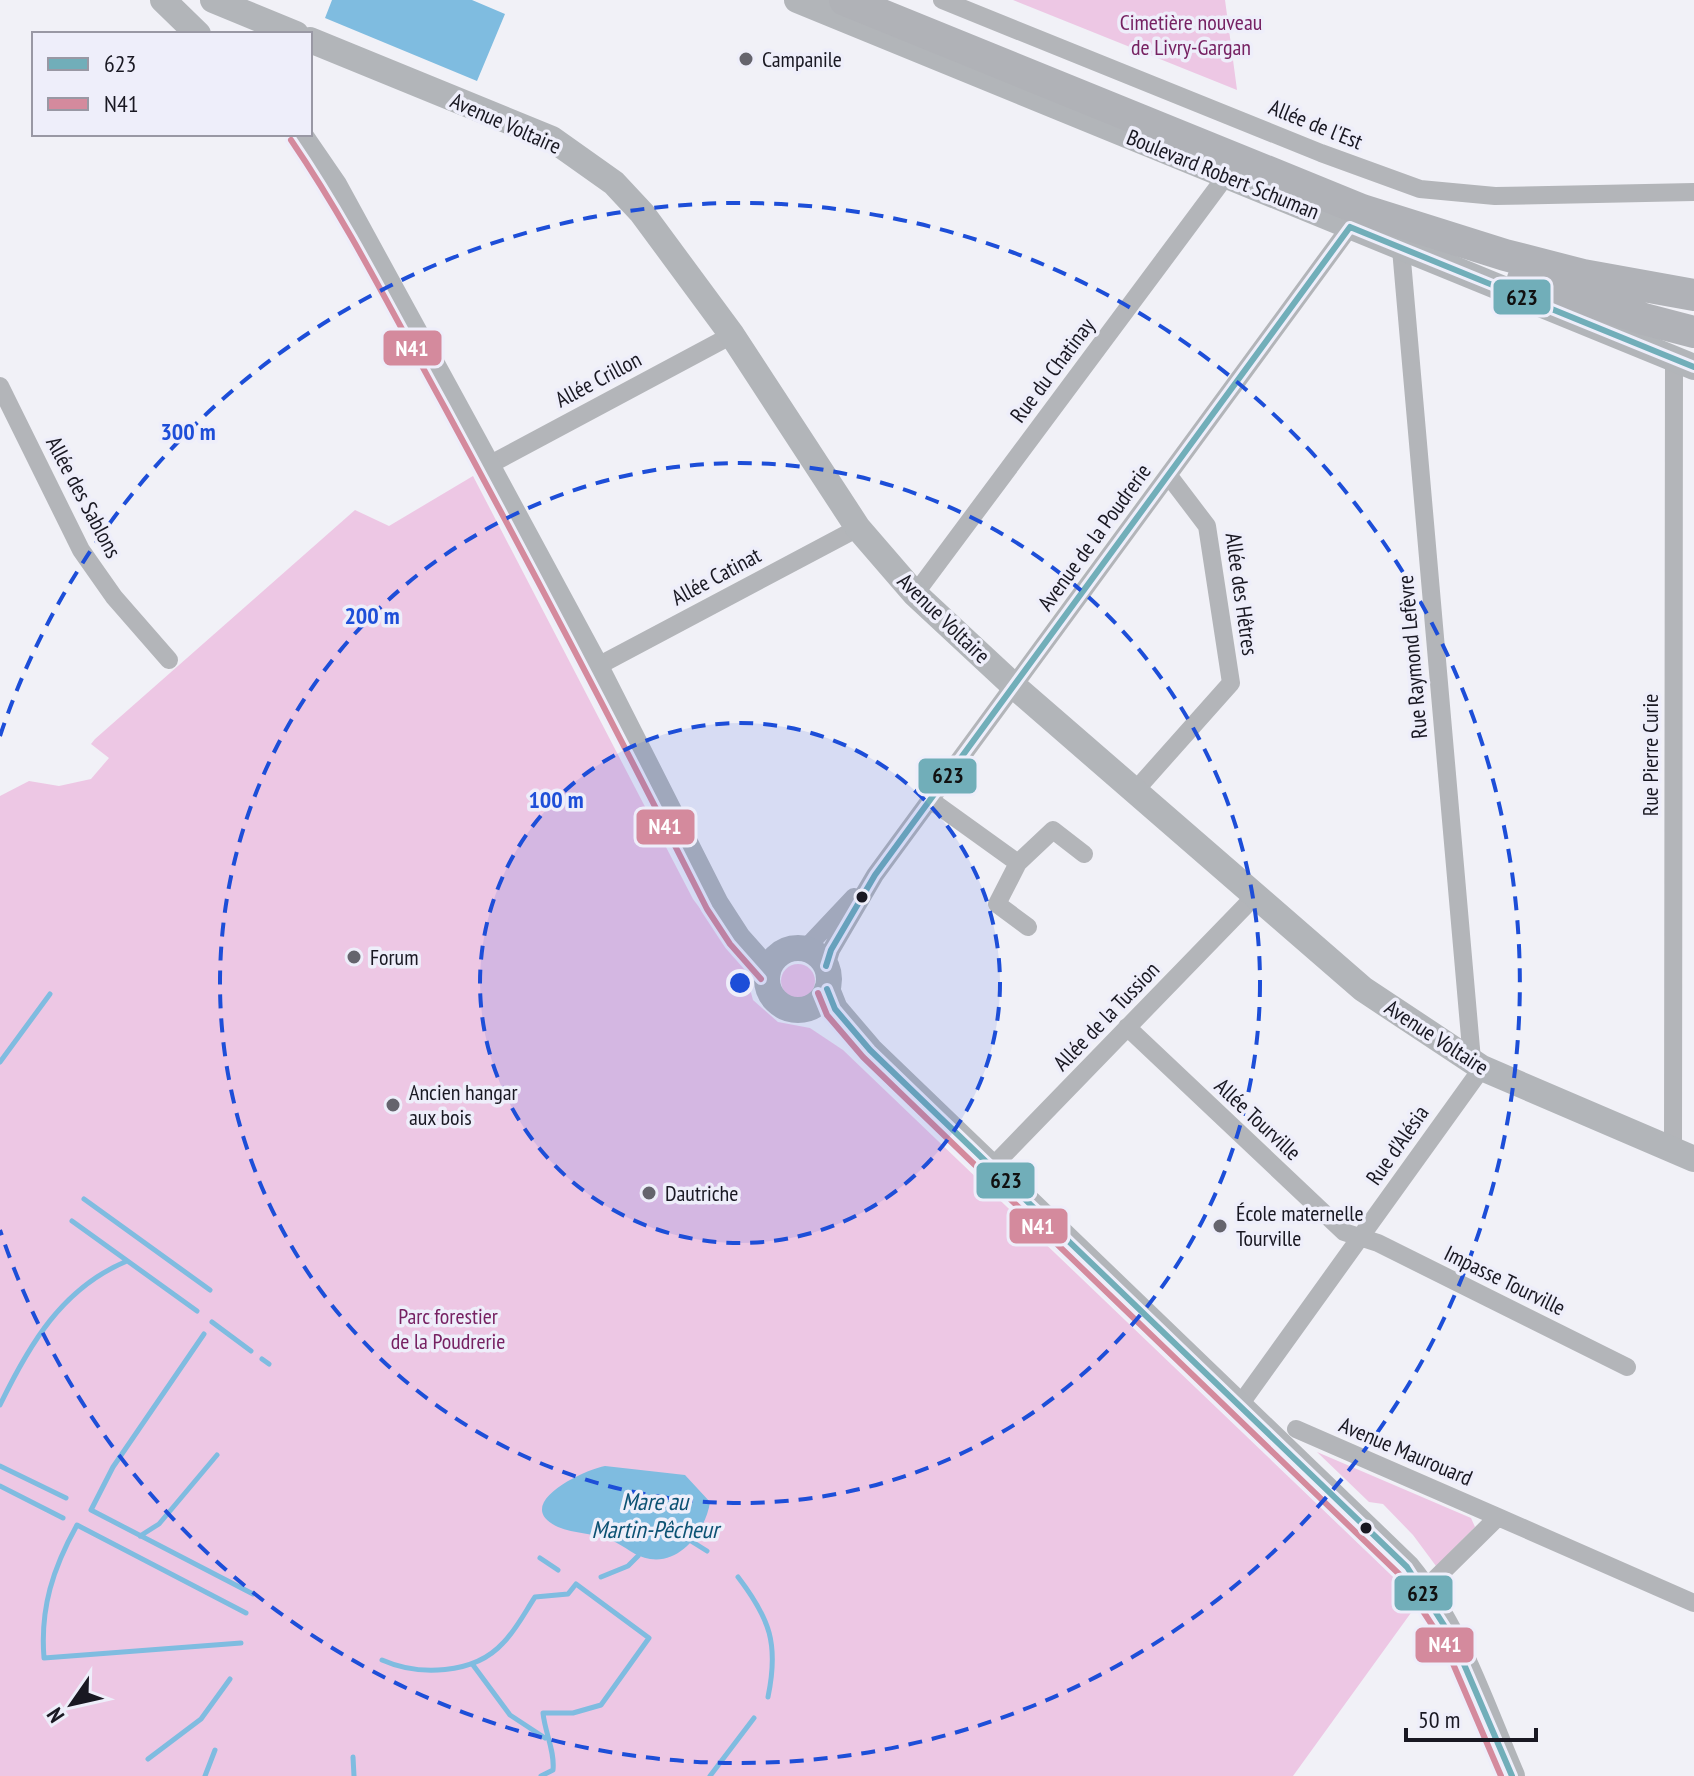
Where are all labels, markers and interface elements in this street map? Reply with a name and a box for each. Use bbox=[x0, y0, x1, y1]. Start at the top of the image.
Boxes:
park label: Cimetière nouveau de Livry-Gargan bbox=[1120, 8, 1262, 61]
legend bbox=[32, 32, 312, 136]
place label: Campanile bbox=[762, 45, 842, 73]
text: 623 bbox=[104, 48, 136, 79]
marker: Campanile bbox=[737, 50, 755, 68]
street label: Avenue Voltaire bbox=[446, 86, 566, 160]
text: N41 bbox=[104, 88, 139, 119]
street label: Allée de l'Est bbox=[1265, 93, 1367, 155]
street label: Boulevard Robert Schuman bbox=[1123, 123, 1323, 225]
line badge: 623 bbox=[1492, 278, 1552, 316]
text: 623 bbox=[1506, 283, 1538, 311]
street label: Rue du Chatinay bbox=[1004, 312, 1101, 428]
line badge: N41 bbox=[382, 329, 443, 367]
text: N41 bbox=[396, 334, 428, 362]
street label: Allée Crillon bbox=[550, 345, 646, 413]
text: 300 m bbox=[160, 416, 216, 447]
street label: Allée des Sablons bbox=[40, 431, 128, 563]
street label: Avenue de la Poudrerie bbox=[1031, 458, 1157, 616]
street label: Allée des Hêtres bbox=[1220, 531, 1264, 657]
street label: Allée Catinat bbox=[666, 541, 766, 611]
street label: Avenue Voltaire bbox=[892, 567, 996, 669]
street label: Rue Raymond Lefèvre bbox=[1391, 574, 1433, 740]
text: 200 m bbox=[344, 600, 400, 631]
street label: Rue Pierre Curie bbox=[1636, 694, 1664, 816]
line badge: 623 bbox=[917, 757, 978, 795]
text: 623 bbox=[932, 761, 964, 789]
text: 100 m bbox=[528, 784, 584, 815]
line badge: N41 bbox=[635, 808, 696, 846]
text: N41 bbox=[649, 812, 681, 840]
unlabelled marker bbox=[854, 889, 870, 905]
place label: Forum bbox=[370, 943, 419, 971]
marker: Forum bbox=[345, 948, 363, 966]
street label: Allée de la Tussion bbox=[1047, 956, 1165, 1076]
centre of rings bbox=[726, 969, 754, 997]
street label: Avenue Voltaire bbox=[1380, 993, 1494, 1081]
street label: Allée Tourville bbox=[1209, 1072, 1307, 1166]
place label: Ancien hangar aux bois bbox=[409, 1078, 518, 1131]
marker: Ancien hangar aux bois bbox=[384, 1096, 402, 1114]
street label: Rue d'Alésia bbox=[1359, 1100, 1435, 1190]
line badge: 623 bbox=[975, 1161, 1036, 1200]
text: 623 bbox=[990, 1166, 1022, 1194]
place label: Dautriche bbox=[665, 1179, 738, 1207]
marker: Dautriche bbox=[640, 1184, 658, 1202]
place label: École maternelle Tourville bbox=[1236, 1199, 1363, 1252]
line badge: N41 bbox=[1008, 1207, 1069, 1245]
text: N41 bbox=[1022, 1212, 1054, 1240]
marker: École maternelle Tourville bbox=[1211, 1217, 1229, 1235]
street label: Impasse Tourville bbox=[1440, 1239, 1570, 1321]
park label: Parc forestier de la Poudrerie bbox=[391, 1302, 505, 1355]
street label: Avenue Maurouard bbox=[1335, 1410, 1477, 1492]
water label: Mare au Martin-Pêcheur bbox=[591, 1486, 722, 1545]
unlabelled marker bbox=[1358, 1520, 1374, 1536]
line badge: 623 bbox=[1393, 1574, 1454, 1612]
text: 623 bbox=[1407, 1579, 1439, 1607]
line badge: N41 bbox=[1414, 1626, 1475, 1664]
text: N41 bbox=[1429, 1630, 1461, 1658]
north arrow bbox=[32, 1664, 112, 1744]
scale bar bbox=[1406, 1692, 1536, 1742]
text: N bbox=[40, 1702, 70, 1728]
text: 50 m bbox=[1418, 1704, 1460, 1735]

